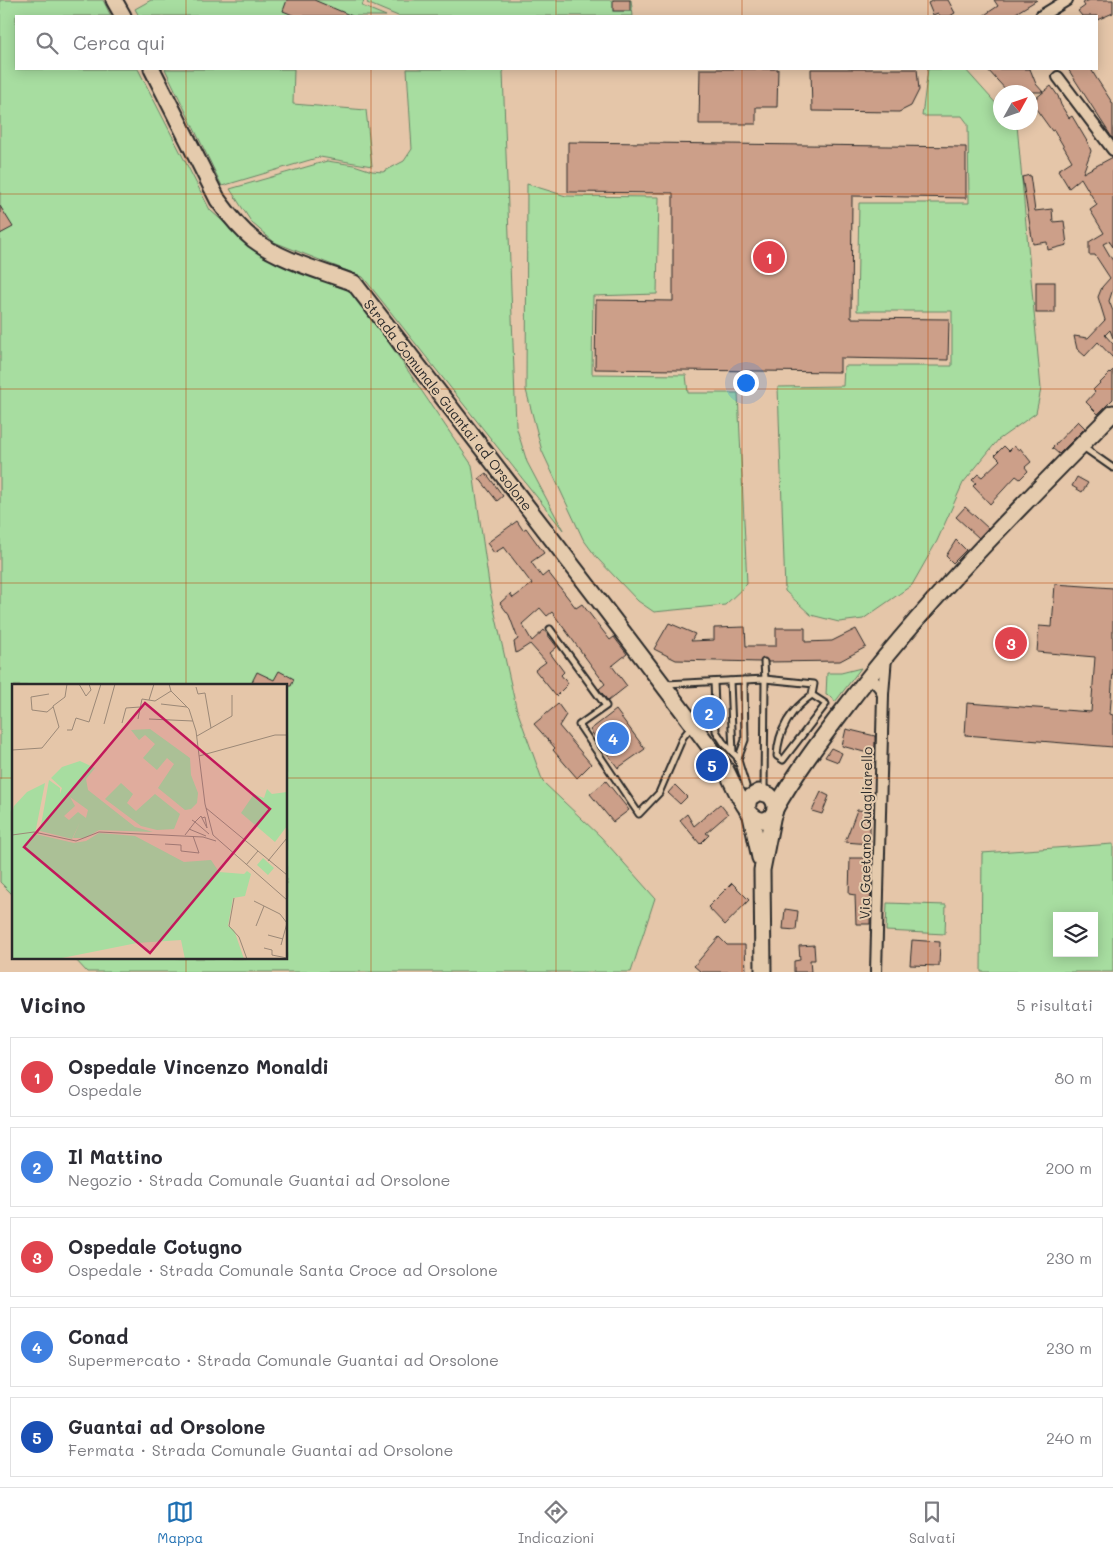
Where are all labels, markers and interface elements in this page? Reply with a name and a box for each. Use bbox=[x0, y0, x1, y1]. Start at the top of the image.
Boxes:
search box bbox=[15, 15, 1098, 70]
icon: search bbox=[33, 29, 61, 57]
text: Cerca qui bbox=[73, 30, 165, 55]
north arrow bbox=[993, 85, 1038, 130]
pin: 1 bbox=[753, 238, 785, 276]
street label: Strada Comunale Guantai ad Orsolone bbox=[360, 295, 537, 514]
your location bbox=[733, 370, 759, 396]
pin: 3 bbox=[995, 624, 1027, 662]
inset map bbox=[12, 684, 288, 959]
pin: 2 bbox=[693, 694, 725, 732]
pin: 4 bbox=[597, 719, 629, 757]
pin: 5 bbox=[696, 746, 728, 784]
street label: Via Gaetano Quagliarello bbox=[854, 747, 877, 919]
map controls bbox=[1053, 912, 1098, 957]
button: layers bbox=[1053, 912, 1098, 957]
text: Vicino bbox=[20, 991, 85, 1018]
text: 5 risultati bbox=[1016, 994, 1093, 1015]
text: Ospedale Vincenzo Monaldi bbox=[68, 1054, 329, 1079]
text: 1 bbox=[33, 1067, 41, 1088]
text: 80 m bbox=[1055, 1067, 1092, 1088]
text: Ospedale bbox=[68, 1079, 142, 1100]
text: Il Mattino bbox=[68, 1144, 162, 1169]
text: 2 bbox=[33, 1157, 41, 1178]
text: 200 m bbox=[1045, 1157, 1092, 1178]
text: Negozio · Strada Comunale Guantai ad Orsolone bbox=[68, 1169, 450, 1190]
text: Ospedale Cotugno bbox=[68, 1234, 242, 1259]
text: 3 bbox=[32, 1247, 42, 1268]
text: 230 m bbox=[1046, 1247, 1092, 1268]
text: Ospedale · Strada Comunale Santa Croce ad Orsolone bbox=[68, 1259, 498, 1280]
text: Conad bbox=[68, 1324, 128, 1349]
text: 4 bbox=[32, 1337, 42, 1358]
text: 230 m bbox=[1046, 1337, 1092, 1358]
text: Supermercato · Strada Comunale Guantai ad Orsolone bbox=[68, 1349, 499, 1370]
text: Guantai ad Orsolone bbox=[68, 1414, 265, 1439]
text: 5 bbox=[32, 1427, 42, 1448]
text: 240 m bbox=[1046, 1427, 1092, 1448]
text: Fermata · Strada Comunale Guantai ad Orsolone bbox=[68, 1439, 453, 1460]
tab: Mappa bbox=[157, 1498, 203, 1547]
tab: Indicazioni bbox=[518, 1498, 594, 1547]
tab: Salvati bbox=[909, 1498, 956, 1547]

